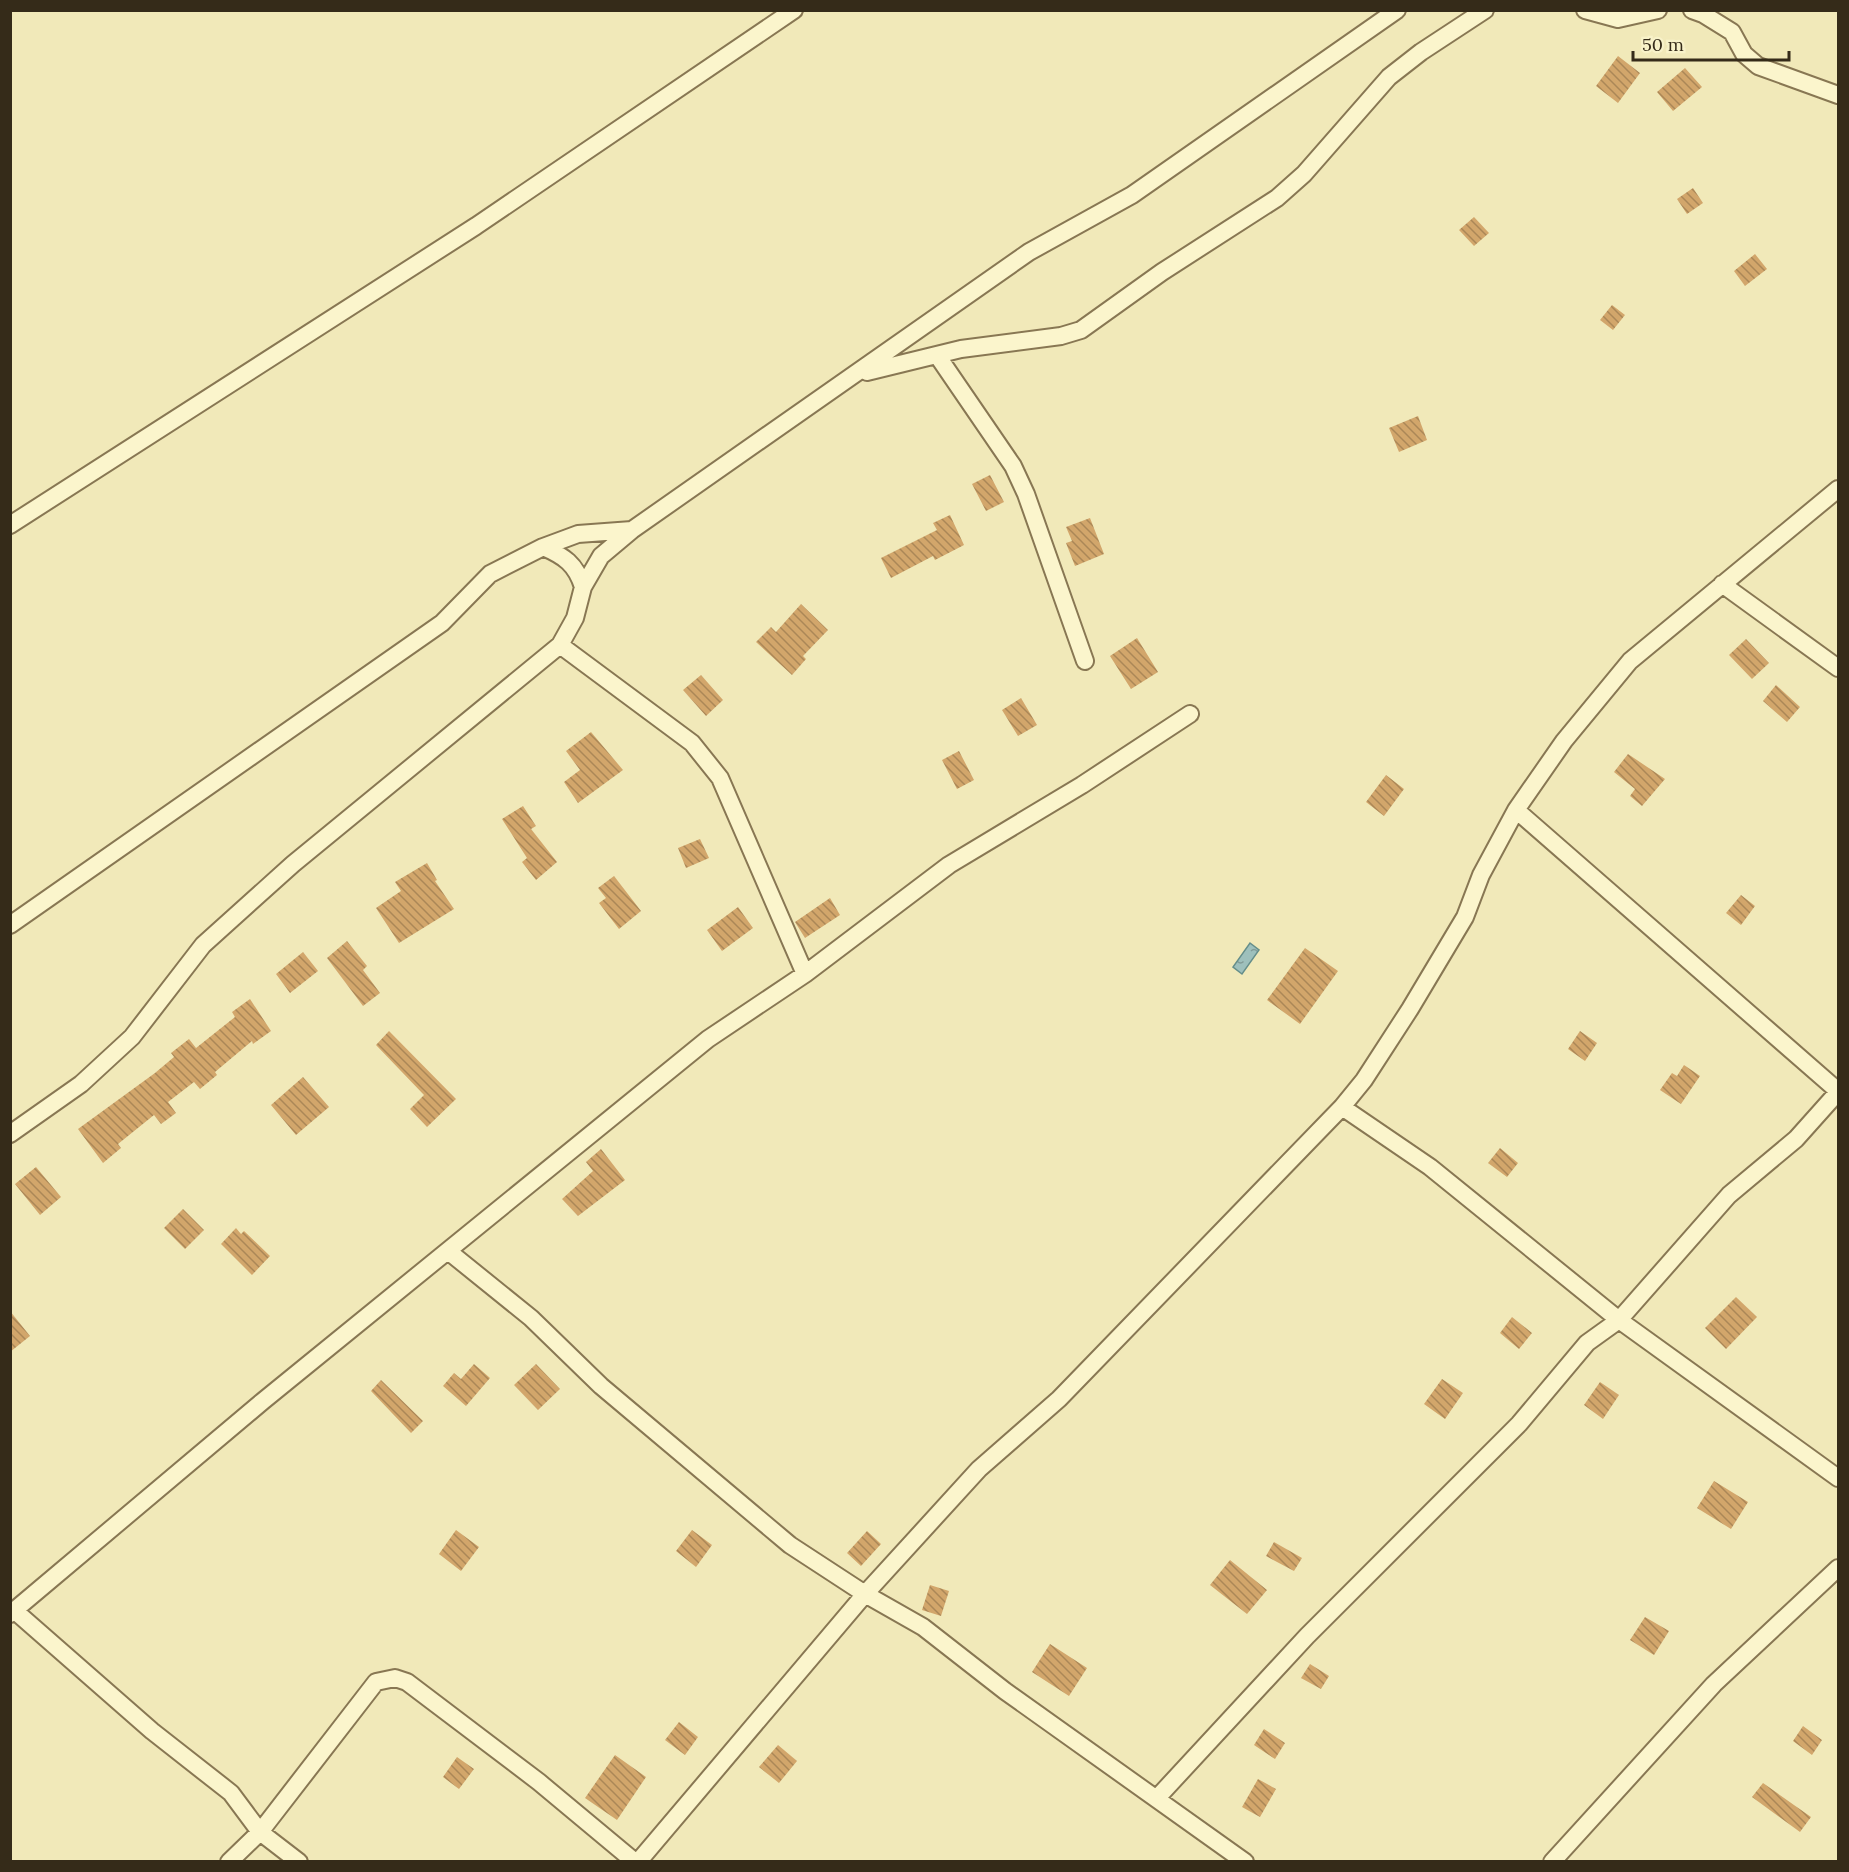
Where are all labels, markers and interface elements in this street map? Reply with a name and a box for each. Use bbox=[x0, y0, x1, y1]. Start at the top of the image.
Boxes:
scale bar bbox=[1633, 24, 1789, 62]
text: 50 m bbox=[1642, 33, 1684, 56]

